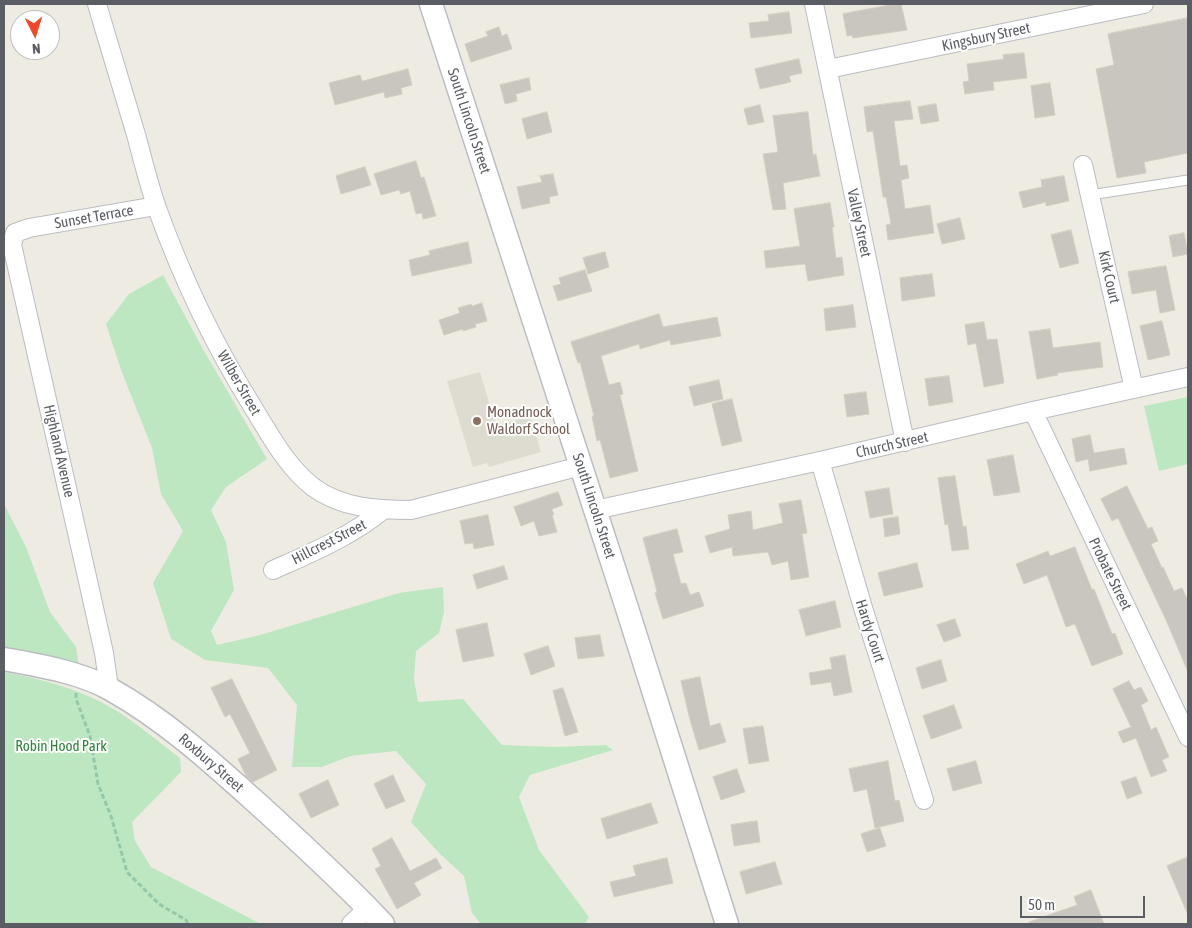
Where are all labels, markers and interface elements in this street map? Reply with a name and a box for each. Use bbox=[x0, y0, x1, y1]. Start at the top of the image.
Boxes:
north arrow bbox=[10, 10, 60, 60]
street label: Kingsbury Street bbox=[940, 19, 1032, 55]
text: N bbox=[31, 41, 41, 57]
street label: South Lincoln Street bbox=[444, 66, 494, 176]
street label: Valley Street bbox=[843, 187, 875, 259]
street label: Sunset Terrace bbox=[53, 201, 135, 233]
street label: Kirk Court bbox=[1094, 249, 1124, 305]
street label: Wilber Street bbox=[213, 347, 265, 419]
street label: Highland Avenue bbox=[40, 403, 78, 499]
place label: Monadnock Waldorf School bbox=[487, 403, 570, 438]
marker: Monadnock Waldorf School bbox=[471, 415, 483, 427]
street label: Church Street bbox=[854, 428, 930, 462]
street label: South Lincoln Street bbox=[569, 451, 619, 561]
street label: Hillcrest Street bbox=[289, 516, 369, 568]
street label: Probate Street bbox=[1085, 535, 1135, 613]
street label: Hardy Court bbox=[851, 597, 889, 665]
street label: Roxbury Street bbox=[175, 730, 247, 796]
park label: Robin Hood Park bbox=[15, 737, 107, 755]
scale bar bbox=[1022, 886, 1147, 918]
text: 50 m bbox=[1028, 896, 1055, 913]

